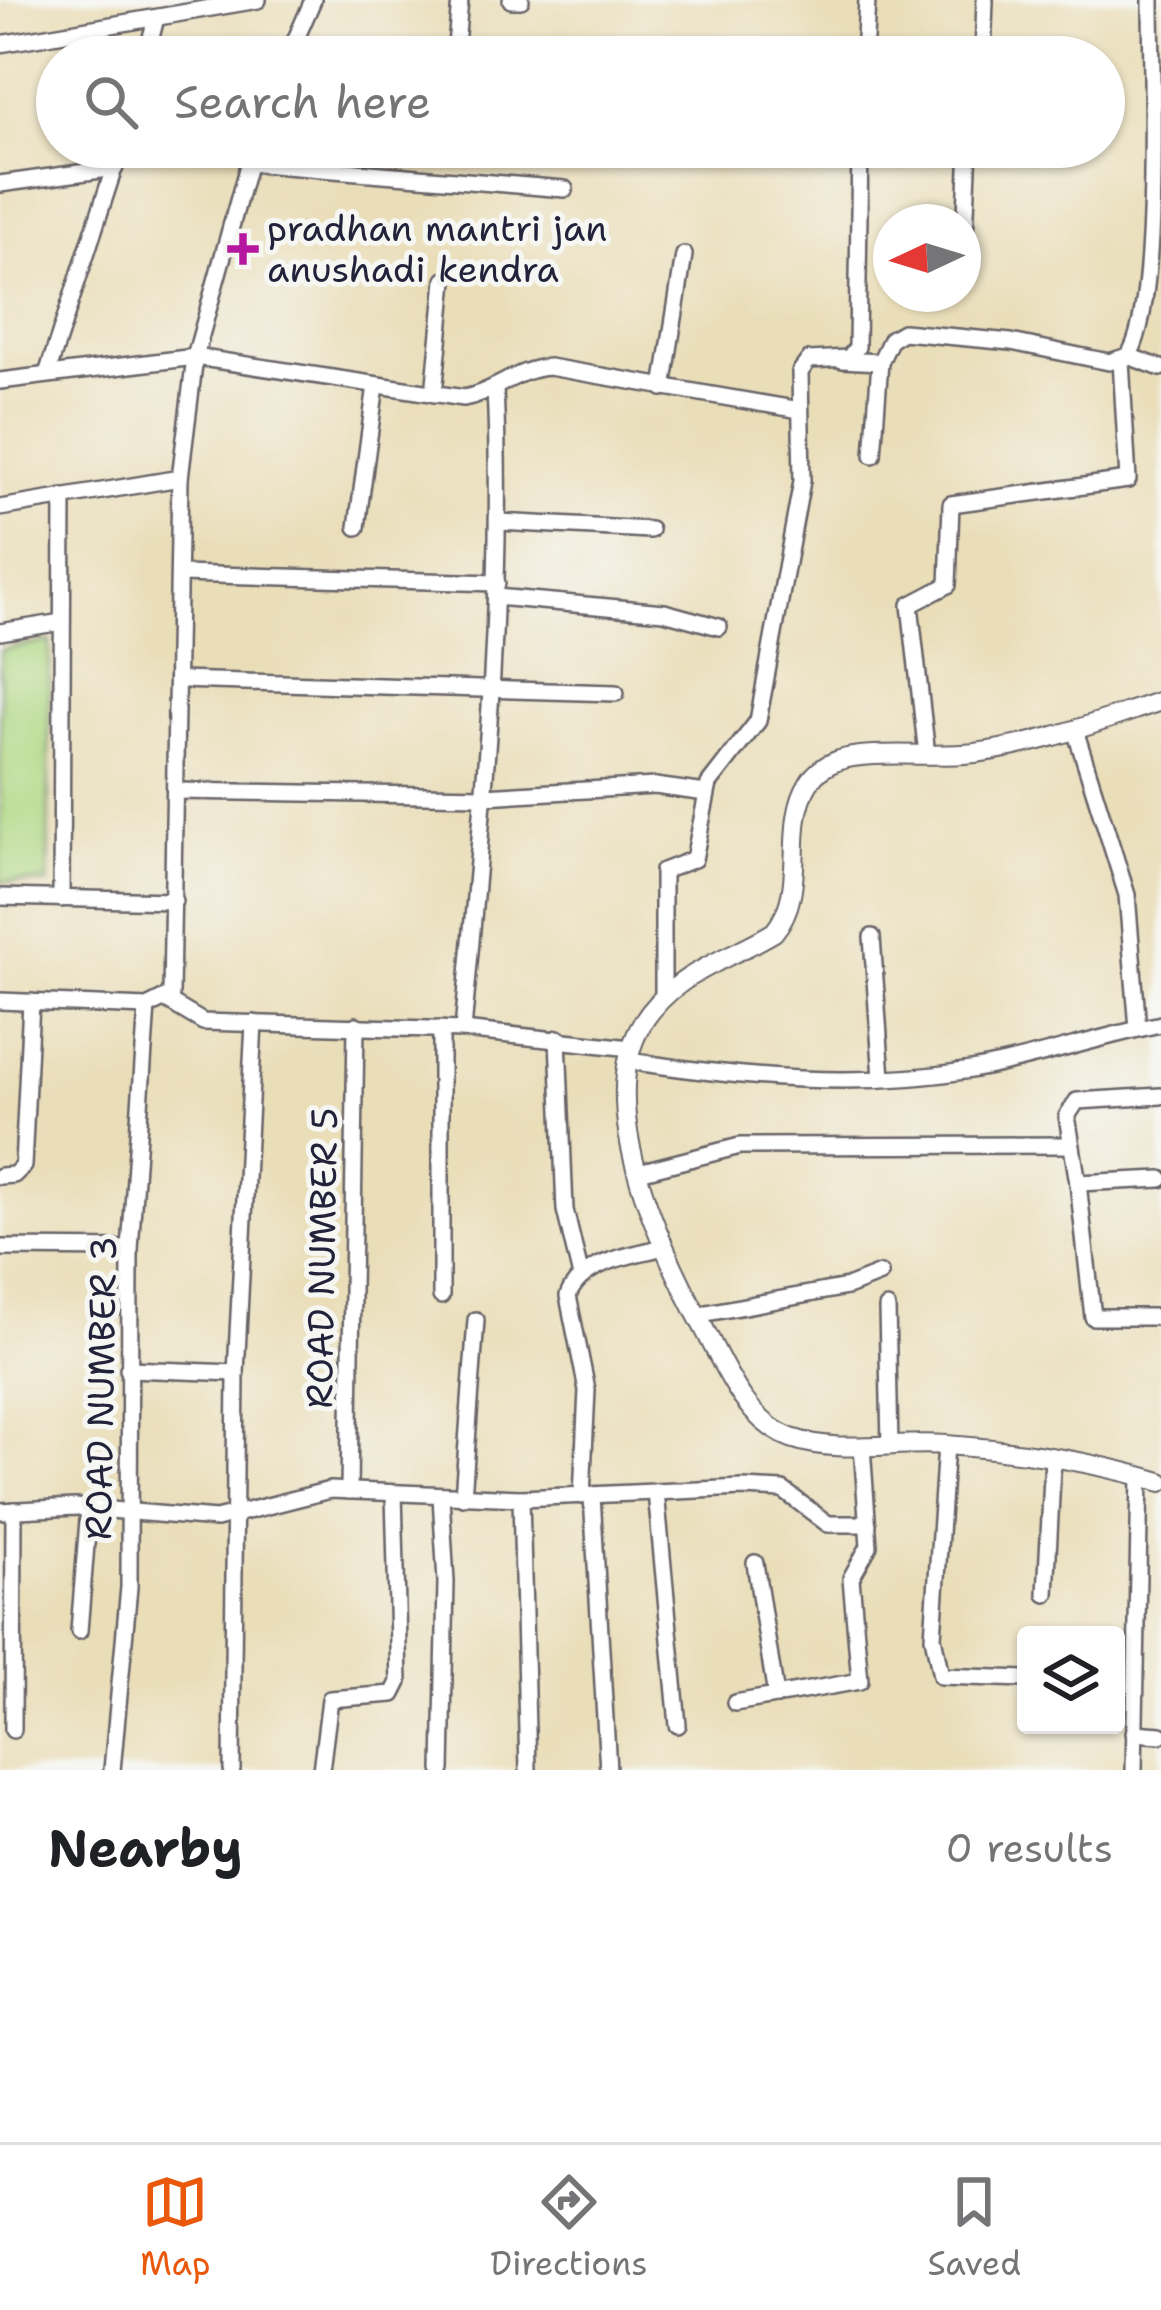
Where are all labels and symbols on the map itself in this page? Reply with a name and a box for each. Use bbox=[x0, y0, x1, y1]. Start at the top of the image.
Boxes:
place label: pradhan mantri jan anushadi kendra bbox=[267, 204, 607, 294]
north arrow bbox=[873, 204, 981, 312]
marker: pradhan mantri jan anushadi kendra bbox=[230, 236, 256, 262]
street label: ROAD NUMBER 5 bbox=[295, 1107, 349, 1409]
street label: ROAD NUMBER 3 bbox=[74, 1236, 128, 1540]

